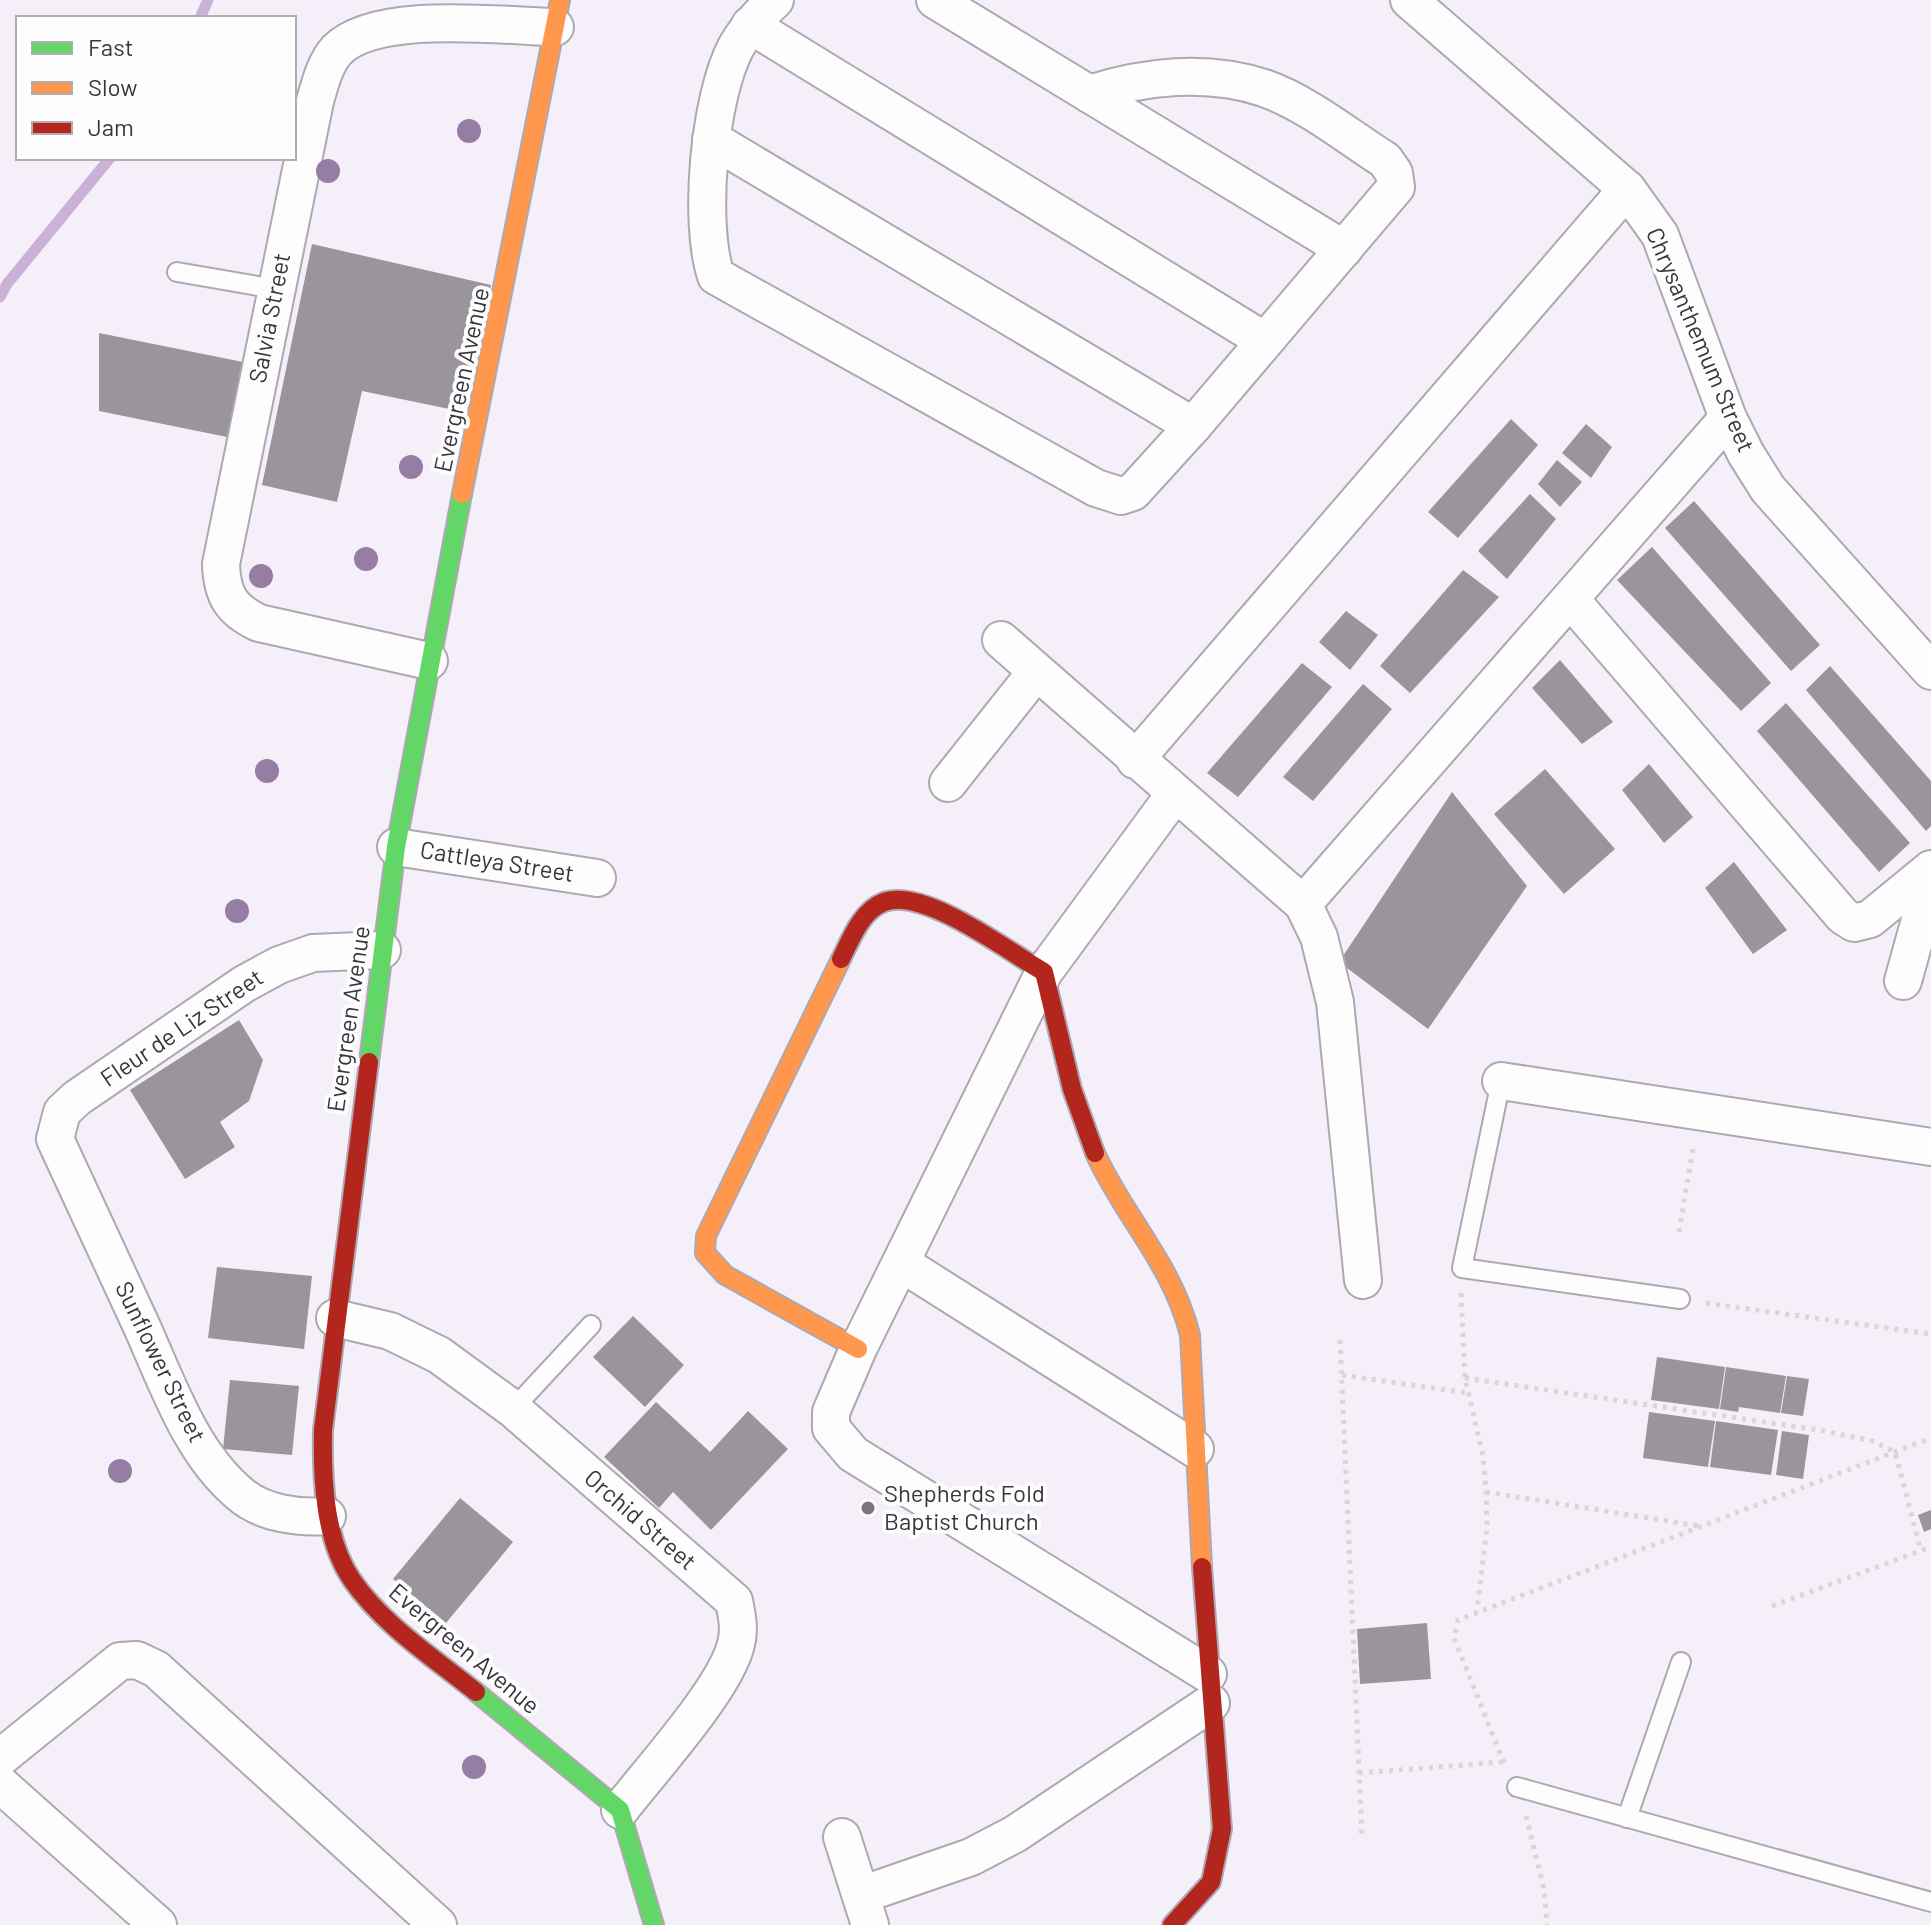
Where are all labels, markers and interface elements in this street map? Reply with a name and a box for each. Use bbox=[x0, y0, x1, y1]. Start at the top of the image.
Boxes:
legend bbox=[16, 16, 296, 160]
text: Fast bbox=[88, 32, 133, 61]
text: Slow bbox=[88, 72, 137, 101]
text: Jam bbox=[88, 112, 134, 141]
street label: Chrysanthemum Street bbox=[1641, 223, 1762, 456]
street label: Salvia Street bbox=[242, 250, 295, 385]
street label: Evergreen Avenue bbox=[427, 285, 494, 475]
street label: Cattleya Street bbox=[418, 834, 576, 887]
street label: Evergreen Avenue bbox=[320, 924, 375, 1114]
street label: Fleur de Liz Street bbox=[94, 962, 268, 1092]
street label: Sunflower Street bbox=[110, 1276, 213, 1446]
street label: Orchid Street bbox=[579, 1462, 703, 1575]
place label: Shepherds Fold Baptist Church bbox=[884, 1478, 1045, 1535]
marker: Shepherds Fold Baptist Church bbox=[859, 1499, 877, 1517]
street label: Evergreen Avenue bbox=[384, 1576, 546, 1719]

